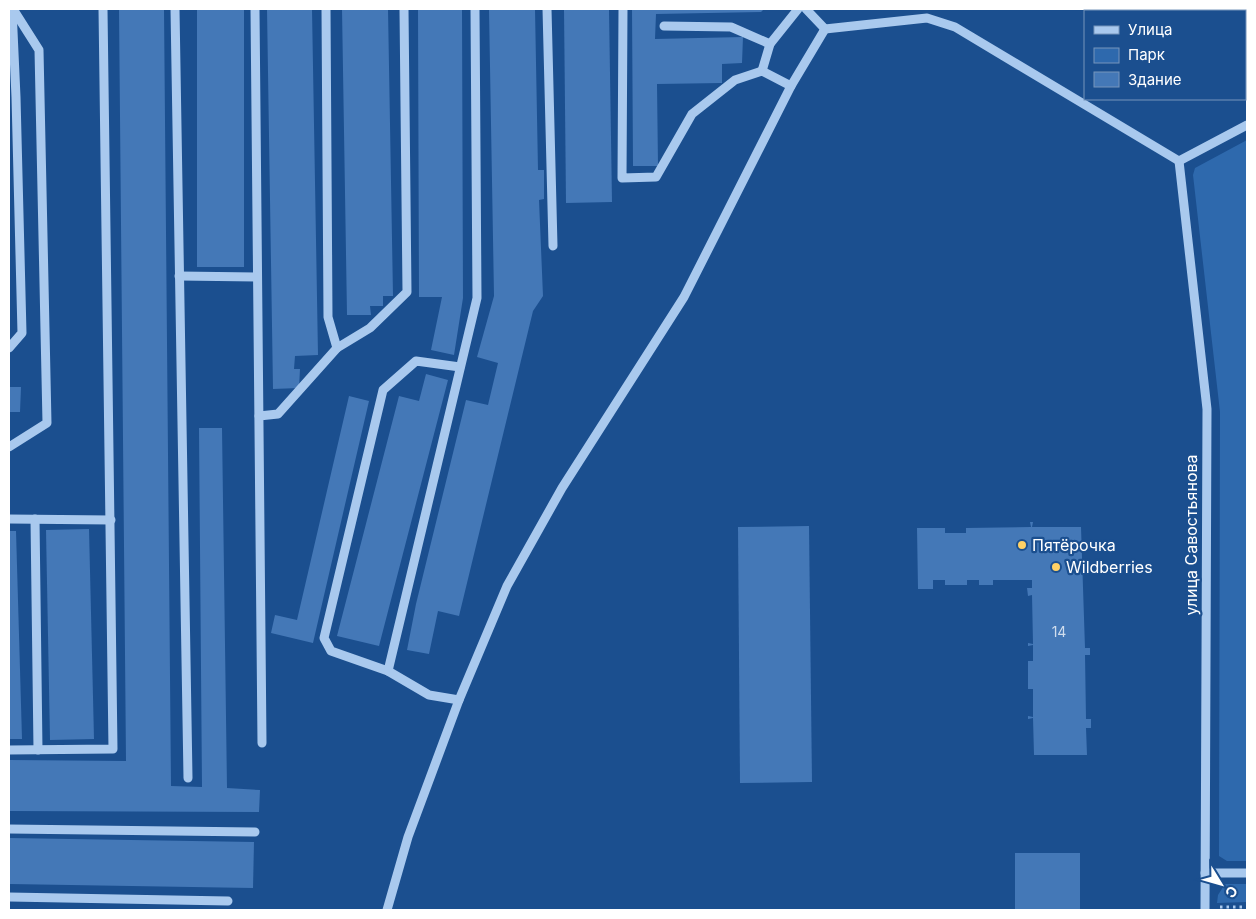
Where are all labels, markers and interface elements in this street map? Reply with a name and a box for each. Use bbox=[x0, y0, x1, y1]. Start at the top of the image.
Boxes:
legend bbox=[1084, 10, 1246, 100]
text: Улица bbox=[1128, 20, 1172, 39]
text: Парк bbox=[1128, 45, 1165, 64]
text: Здание bbox=[1128, 70, 1182, 89]
street label: улица Савостьянова bbox=[1181, 455, 1201, 616]
place label: Пятёрочка bbox=[1032, 535, 1116, 555]
marker: Пятёрочка bbox=[1016, 539, 1028, 551]
place label: Wildberries bbox=[1066, 557, 1153, 577]
marker: Wildberries bbox=[1050, 561, 1062, 573]
house number: 14 bbox=[1052, 623, 1066, 640]
north arrow bbox=[1196, 859, 1246, 909]
text: С bbox=[1222, 883, 1242, 901]

